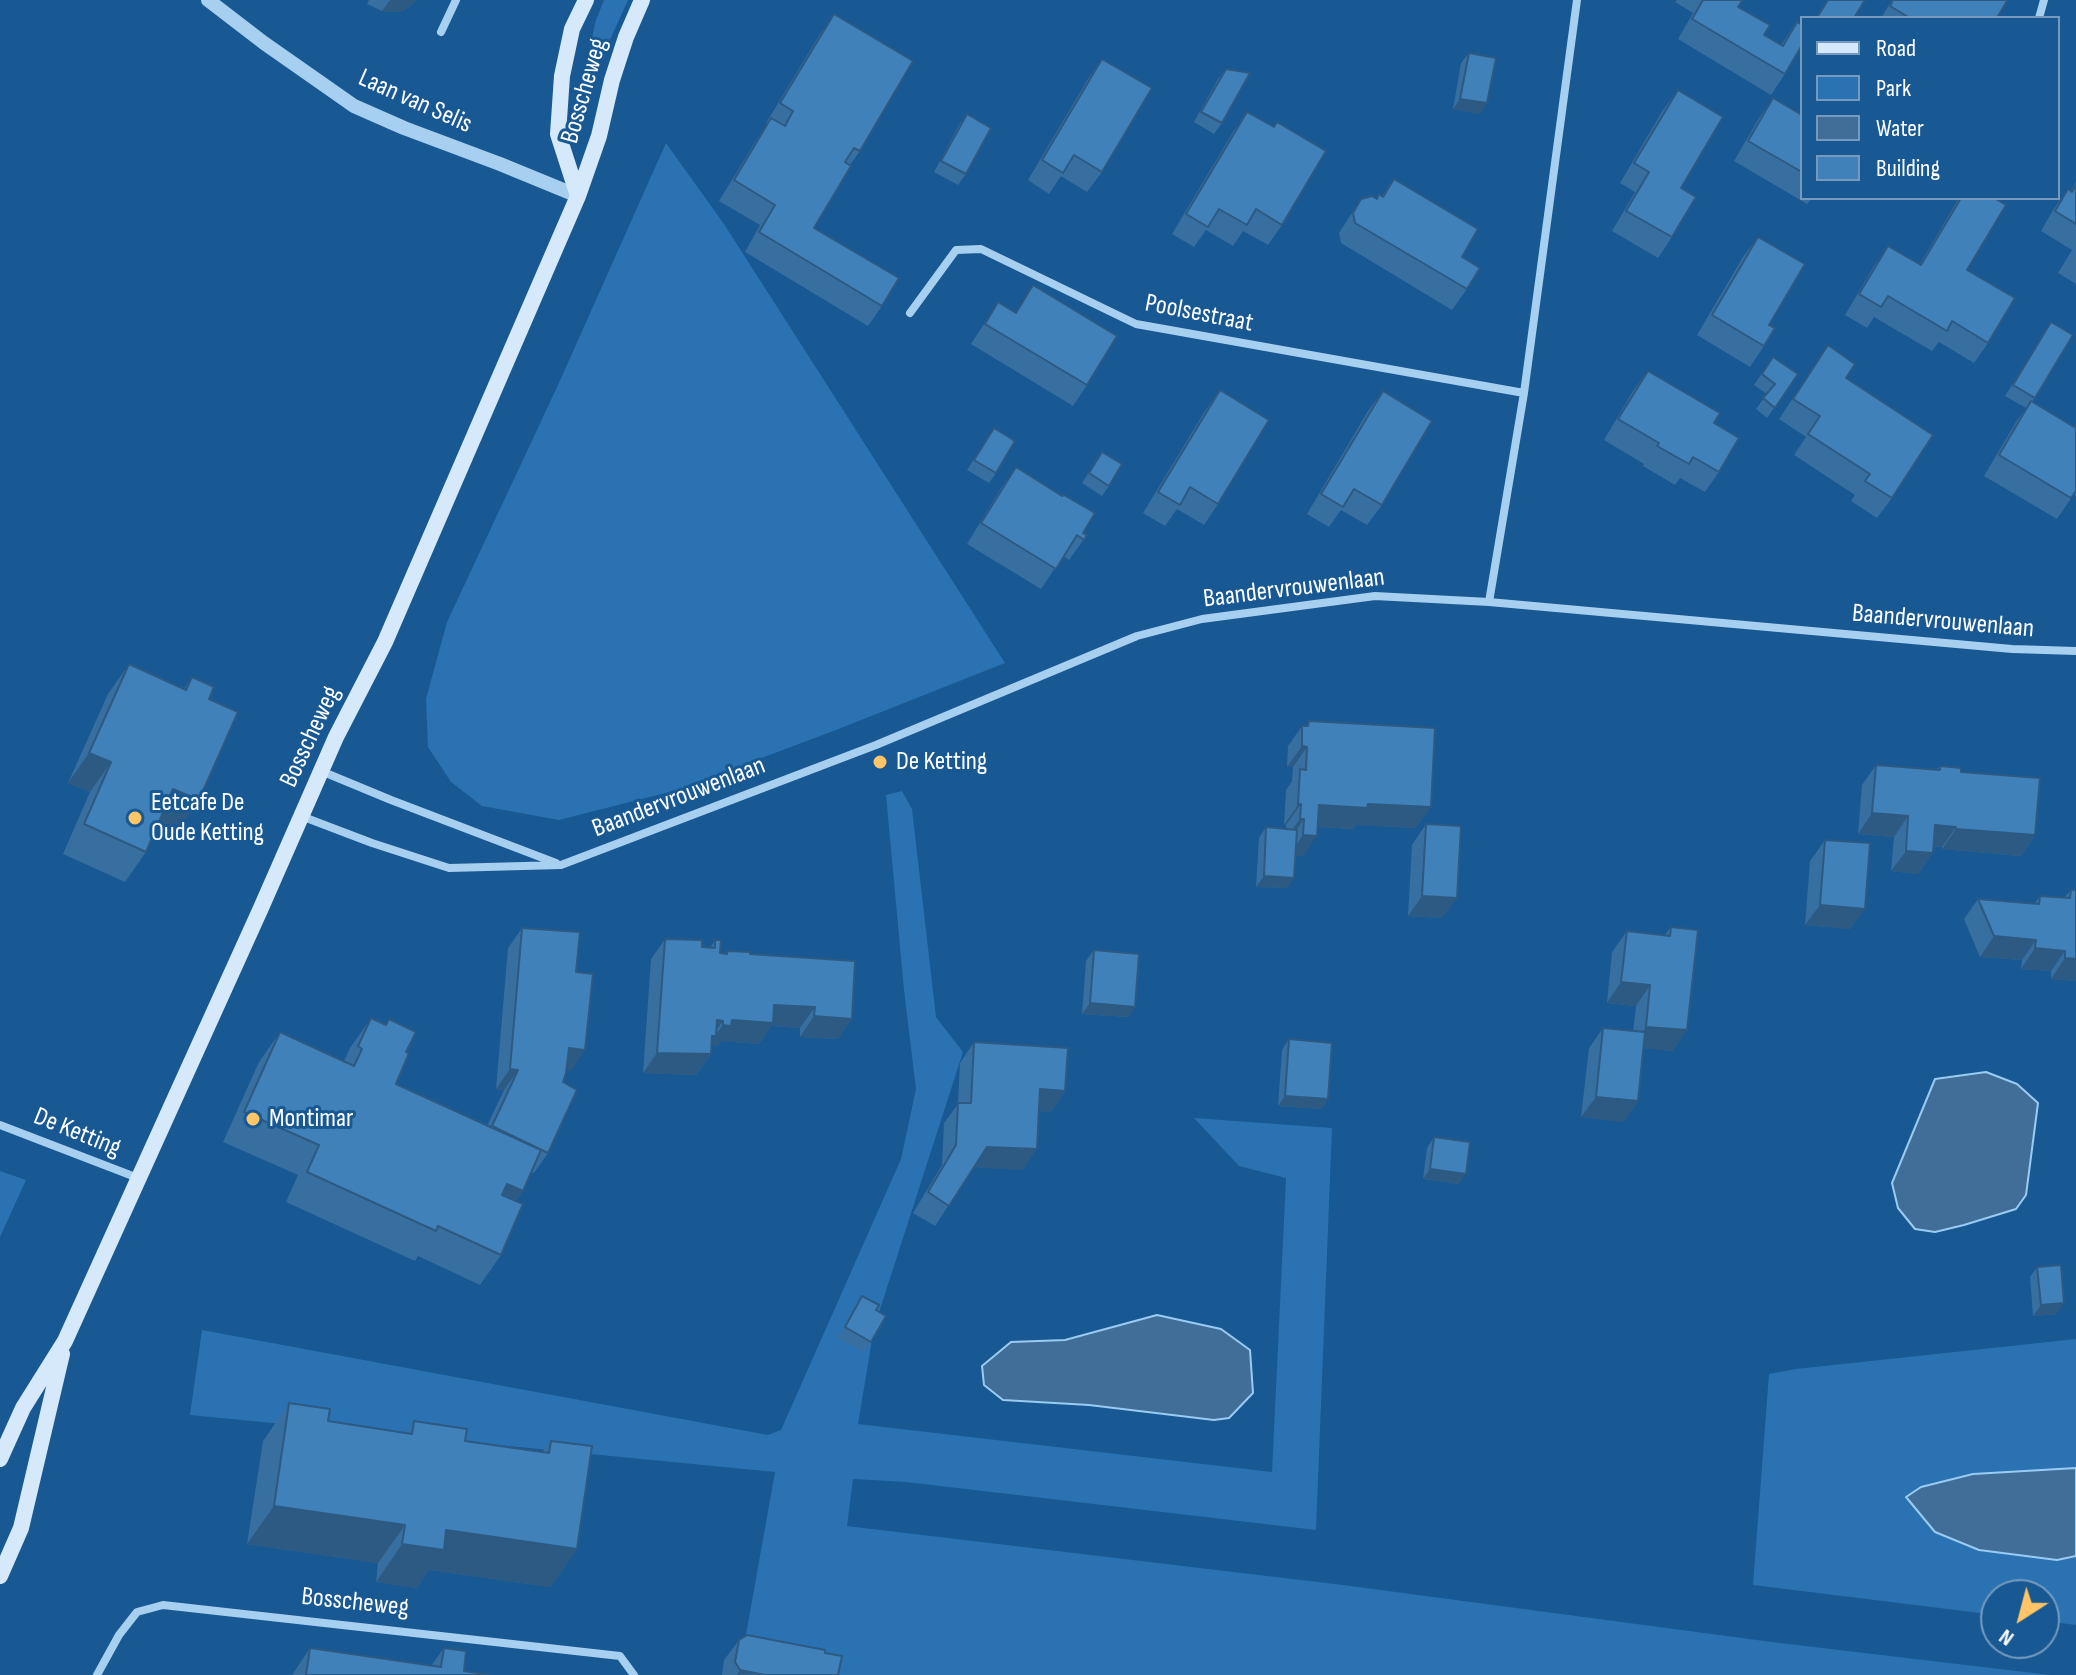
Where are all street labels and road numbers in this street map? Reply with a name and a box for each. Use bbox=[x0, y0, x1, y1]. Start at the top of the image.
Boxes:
street label: Bosscheweg bbox=[555, 35, 615, 147]
street label: Laan van Selis bbox=[353, 63, 477, 141]
street label: Poolsestraat bbox=[1142, 288, 1256, 340]
street label: Baandervrouwenlaan bbox=[1201, 562, 1387, 616]
street label: Baandervrouwenlaan bbox=[1851, 599, 2035, 645]
street label: Bosscheweg bbox=[274, 681, 348, 793]
street label: Baandervrouwenlaan bbox=[588, 751, 770, 845]
street label: De Ketting bbox=[29, 1101, 125, 1165]
street label: Bosscheweg bbox=[300, 1582, 410, 1624]

